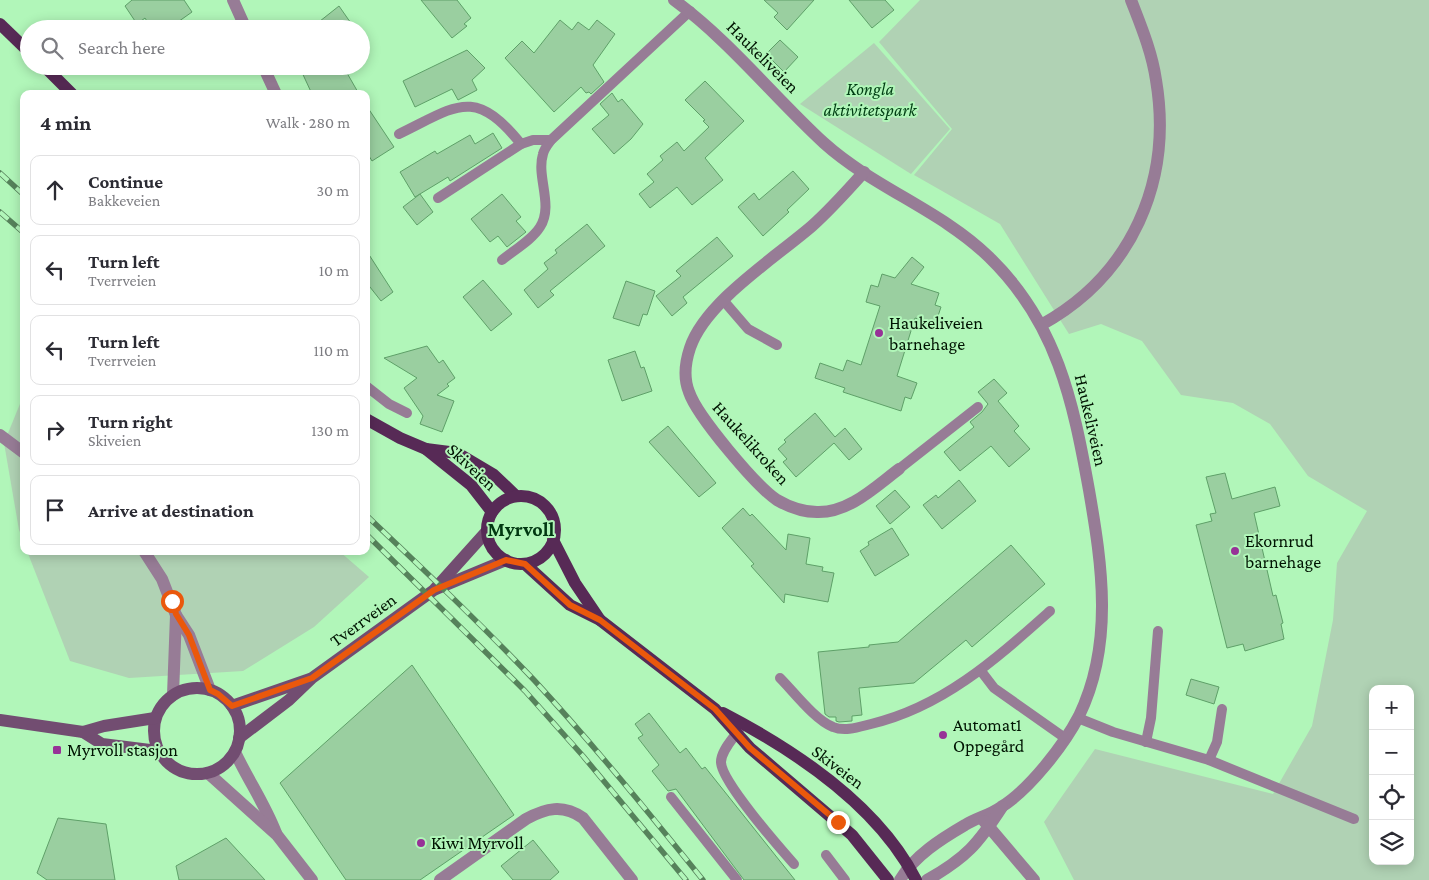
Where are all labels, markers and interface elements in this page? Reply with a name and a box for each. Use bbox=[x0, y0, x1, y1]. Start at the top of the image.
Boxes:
street label: Haukeliveien bbox=[723, 17, 803, 97]
search box bbox=[20, 20, 370, 75]
icon: search bbox=[38, 34, 66, 62]
text: Search here bbox=[78, 37, 165, 58]
park label: Kongla aktivitetspark bbox=[824, 79, 918, 120]
text: 4 min bbox=[40, 111, 91, 135]
text: Walk · 280 m bbox=[266, 114, 350, 131]
text: Continue bbox=[88, 171, 163, 192]
icon: ahead bbox=[41, 176, 69, 204]
text: 30 m bbox=[317, 182, 349, 199]
text: Bakkeveien bbox=[88, 192, 160, 209]
text: Turn left bbox=[88, 251, 160, 272]
icon: left bbox=[41, 256, 69, 284]
text: 10 m bbox=[319, 262, 349, 279]
text: Tverrveien bbox=[88, 272, 156, 289]
place label: Haukeliveien barnehage bbox=[889, 313, 983, 354]
marker: Haukeliveien barnehage bbox=[873, 327, 885, 339]
text: Turn left bbox=[88, 331, 160, 352]
icon: left bbox=[41, 336, 69, 364]
text: 110 m bbox=[313, 342, 349, 359]
text: Tverrveien bbox=[88, 352, 156, 369]
street label: Haukeliveien bbox=[1071, 372, 1111, 468]
street label: Haukelikroken bbox=[708, 397, 794, 489]
text: Turn right bbox=[88, 411, 173, 432]
icon: right bbox=[41, 416, 69, 444]
text: 130 m bbox=[311, 422, 349, 439]
text: Skiveien bbox=[88, 432, 141, 449]
street label: Skiveien bbox=[443, 439, 501, 495]
icon: arrive bbox=[41, 496, 69, 524]
text: Arrive at destination bbox=[88, 500, 254, 521]
district label: Myrvoll bbox=[488, 518, 555, 540]
place label: Ekornrud barnehage bbox=[1245, 531, 1321, 572]
marker: Ekornrud barnehage bbox=[1229, 545, 1241, 557]
street label: Tverrveien bbox=[326, 589, 400, 651]
route start bbox=[161, 590, 184, 613]
map controls bbox=[1369, 685, 1414, 865]
button: + bbox=[1369, 685, 1414, 730]
place label: Automat1 Oppegård bbox=[953, 715, 1025, 756]
marker: Automat1 Oppegård bbox=[937, 729, 949, 741]
button: − bbox=[1369, 730, 1414, 775]
place label: Myrvoll stasjon bbox=[67, 740, 178, 761]
street label: Skiveien bbox=[808, 741, 868, 793]
marker: Myrvoll stasjon bbox=[51, 744, 63, 756]
button: locate bbox=[1369, 775, 1414, 820]
route end bbox=[827, 811, 850, 834]
button: layers bbox=[1369, 820, 1414, 865]
place label: Kiwi Myrvoll bbox=[431, 833, 524, 853]
marker: Kiwi Myrvoll bbox=[415, 837, 427, 849]

